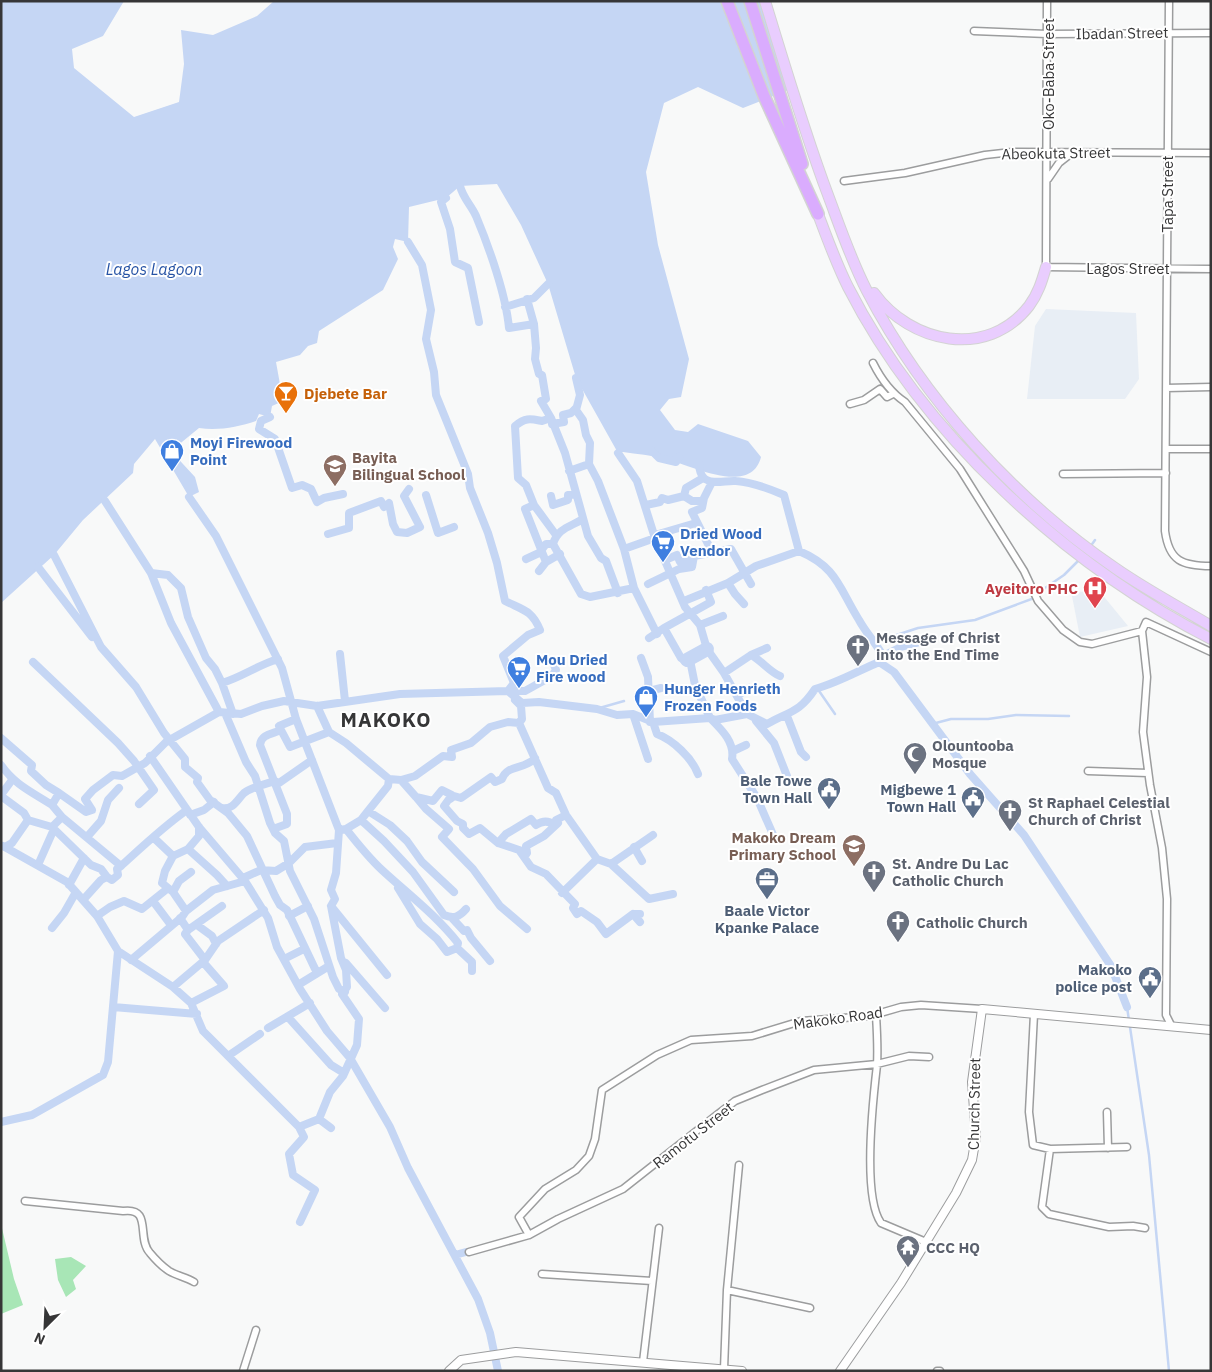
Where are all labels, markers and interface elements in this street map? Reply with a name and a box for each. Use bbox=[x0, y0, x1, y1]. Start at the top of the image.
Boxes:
street label: Oko-Baba Street bbox=[1039, 18, 1058, 130]
street label: Ibadan Street bbox=[1076, 23, 1168, 43]
street label: Abeokuta Street bbox=[1001, 143, 1111, 163]
street label: Tapa Street bbox=[1158, 156, 1177, 232]
water label: Lagos Lagoon bbox=[106, 259, 202, 279]
street label: Lagos Street bbox=[1086, 259, 1170, 278]
bar icon: Djebete Bar bbox=[273, 380, 299, 414]
place label: Djebete Bar bbox=[304, 384, 387, 403]
place label: Moyi Firewood Point bbox=[190, 433, 292, 469]
shop icon: Moyi Firewood Point bbox=[159, 438, 185, 472]
place label: Bayita Bilingual School bbox=[352, 448, 466, 484]
school or university icon: Bayita Bilingual School bbox=[322, 453, 348, 487]
place label: Dried Wood Vendor bbox=[680, 524, 762, 560]
supermarket icon: Dried Wood Vendor bbox=[650, 529, 676, 563]
hospital icon: Ayeitoro PHC bbox=[1082, 575, 1108, 609]
place label: Ayeitoro PHC bbox=[985, 579, 1078, 598]
place label: Message of Christ into the End Time bbox=[876, 628, 1000, 664]
church icon: Message of Christ into the End Time bbox=[845, 633, 871, 667]
place label: Mou Dried Fire wood bbox=[536, 650, 608, 686]
supermarket icon: Mou Dried Fire wood bbox=[506, 655, 532, 689]
place label: Hunger Henrieth Frozen Foods bbox=[664, 679, 781, 715]
shop icon: Hunger Henrieth Frozen Foods bbox=[633, 684, 659, 718]
district label: MAKOKO bbox=[341, 706, 431, 733]
place label: Olountooba Mosque bbox=[932, 736, 1014, 772]
mosque icon: Olountooba Mosque bbox=[902, 741, 928, 775]
place label: Bale Towe Town Hall bbox=[740, 771, 812, 807]
public building icon: Bale Towe Town Hall bbox=[816, 776, 842, 810]
place label: Migbewe 1 Town Hall bbox=[880, 780, 956, 816]
public building icon: Migbewe 1 Town Hall bbox=[960, 785, 986, 819]
place label: St Raphael Celestial Church of Christ bbox=[1028, 793, 1170, 829]
church icon: St Raphael Celestial Church of Christ bbox=[997, 798, 1023, 832]
place label: Makoko Dream Primary School bbox=[729, 828, 836, 864]
school or university icon: Makoko Dream Primary School bbox=[841, 833, 867, 867]
place label: St. Andre Du Lac Catholic Church bbox=[892, 854, 1009, 890]
church icon: St. Andre Du Lac Catholic Church bbox=[861, 859, 887, 893]
office icon: Baale Victor Kpanke Palace bbox=[754, 866, 780, 900]
place label: Baale Victor Kpanke Palace bbox=[715, 901, 819, 937]
church icon: Catholic Church bbox=[885, 909, 911, 943]
place label: Catholic Church bbox=[916, 913, 1028, 932]
place label: Makoko police post bbox=[1055, 960, 1132, 996]
public building icon: Makoko police post bbox=[1137, 965, 1163, 999]
street label: Makoko Road bbox=[792, 1002, 884, 1034]
street label: Church Street bbox=[964, 1058, 984, 1150]
street label: Ramotu Street bbox=[649, 1098, 737, 1172]
temple icon: CCC HQ bbox=[895, 1234, 921, 1268]
place label: CCC HQ bbox=[926, 1238, 980, 1257]
north arrow bbox=[20, 1302, 70, 1352]
text: N bbox=[31, 1329, 48, 1349]

